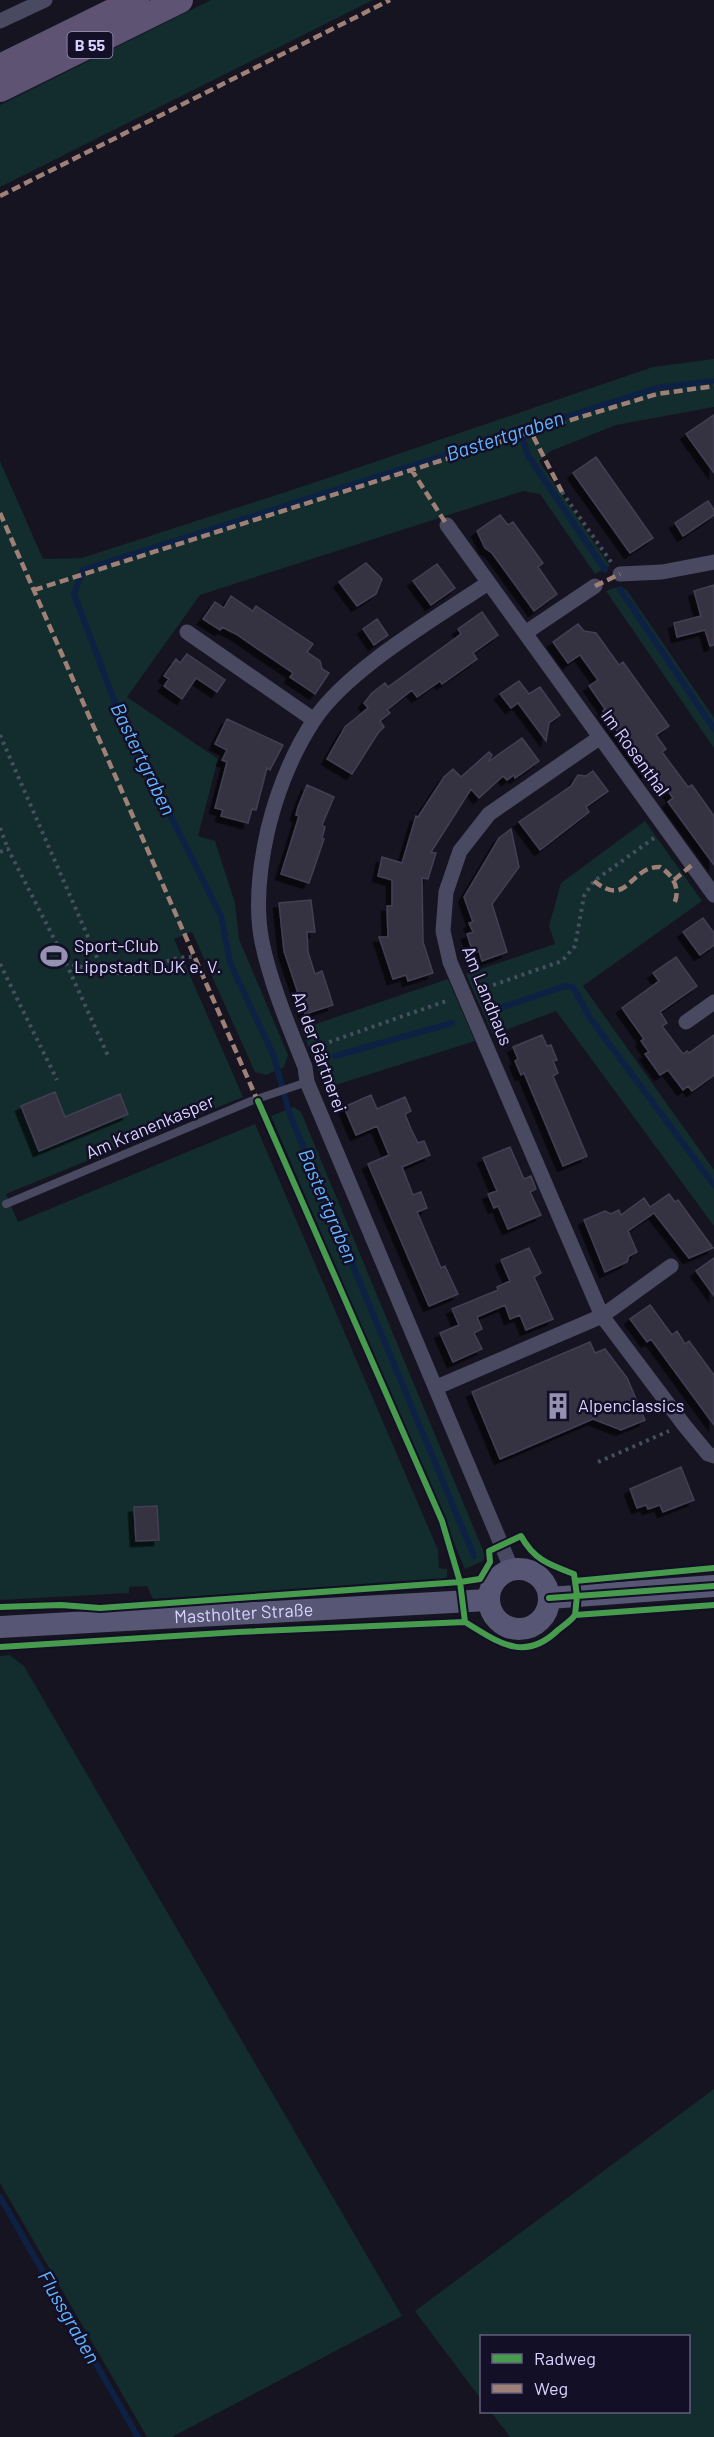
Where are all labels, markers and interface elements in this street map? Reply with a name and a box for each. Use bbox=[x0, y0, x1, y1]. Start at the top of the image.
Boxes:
road number: B 55 bbox=[68, 32, 112, 58]
water label: Bastertgraben bbox=[443, 405, 566, 465]
water label: Bastertgraben bbox=[106, 698, 181, 819]
street label: Im Rosenthal bbox=[597, 705, 675, 800]
place label: Sport-Club Lippstadt DJK e. V. bbox=[74, 934, 222, 977]
sports icon: Sport-Club Lippstadt DJK e. V. bbox=[39, 941, 69, 971]
street label: Am Landhaus bbox=[458, 943, 518, 1049]
street label: An der Gärtnerei bbox=[288, 988, 352, 1115]
street label: Am Kranenkasper bbox=[82, 1089, 218, 1163]
water label: Bastertgraben bbox=[294, 1145, 364, 1267]
building icon: Alpenclassics bbox=[543, 1391, 573, 1421]
place label: Alpenclassics bbox=[578, 1394, 684, 1416]
street label: Mastholter Straße bbox=[173, 1598, 314, 1627]
water label: Flussgraben bbox=[34, 2266, 106, 2367]
legend bbox=[480, 2335, 690, 2413]
text: Radweg bbox=[534, 2347, 596, 2369]
text: Weg bbox=[534, 2377, 568, 2399]

